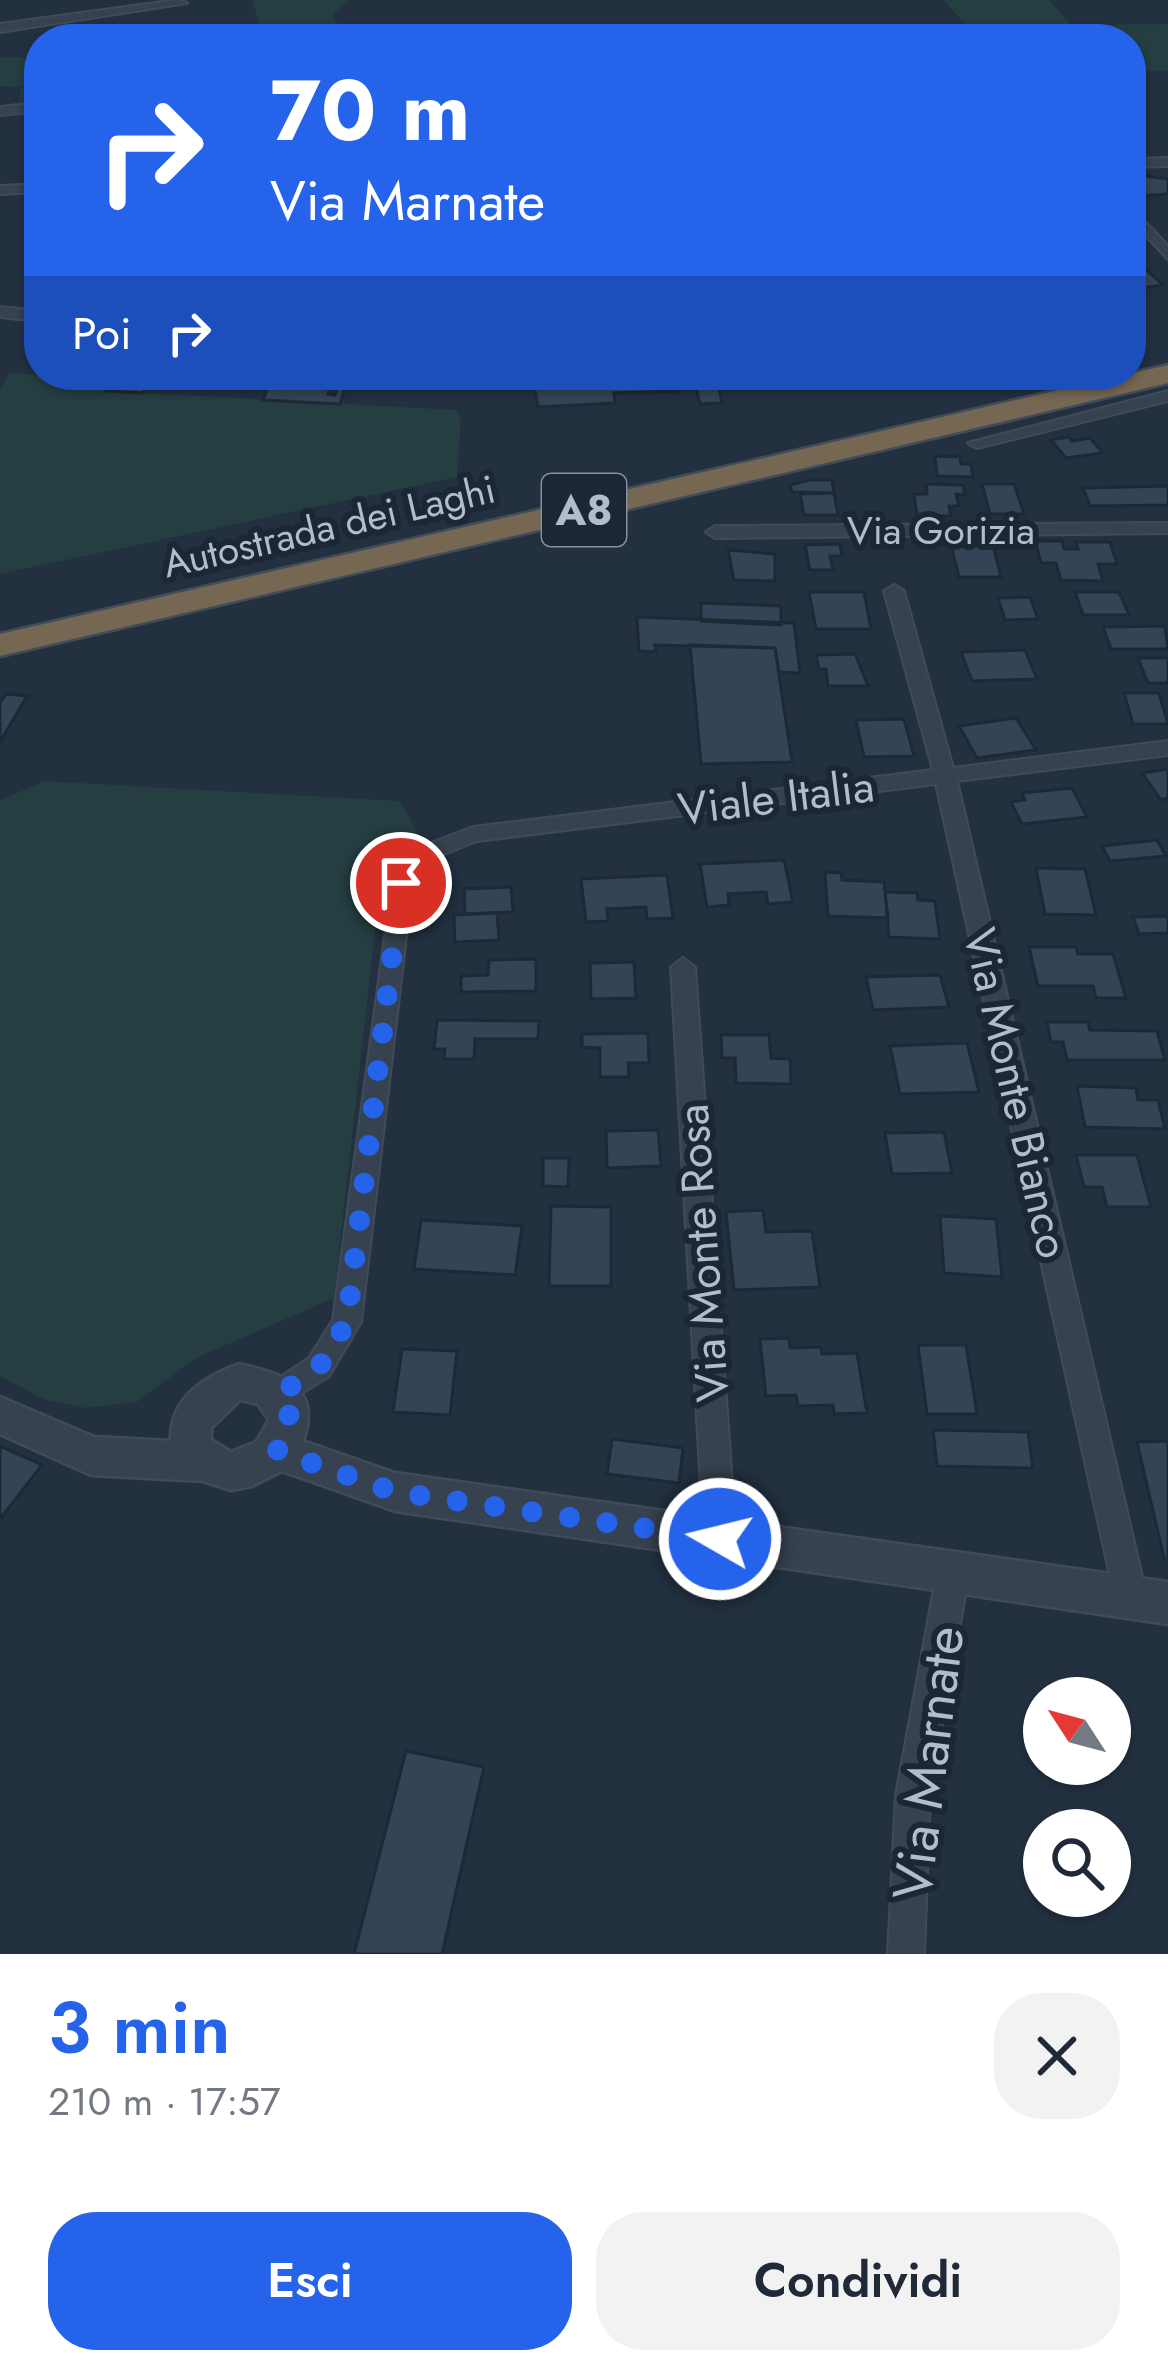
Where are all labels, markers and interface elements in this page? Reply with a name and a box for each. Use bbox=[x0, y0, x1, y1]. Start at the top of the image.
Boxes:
text: 70 m bbox=[270, 50, 470, 172]
icon: right bbox=[72, 72, 228, 228]
text: Via Marnate bbox=[270, 162, 545, 240]
icon: right bbox=[156, 300, 222, 366]
text: Poi bbox=[72, 301, 132, 366]
street label: Autostrada dei Laghi bbox=[157, 461, 501, 592]
road number: A8 bbox=[542, 474, 626, 546]
street label: Via Gorizia bbox=[847, 502, 1035, 559]
street label: Viale Italia bbox=[674, 753, 878, 842]
pin bbox=[350, 832, 452, 934]
icon: arrive bbox=[368, 850, 434, 916]
street label: Via Monte Bianco bbox=[947, 922, 1086, 1265]
street label: Via Monte Rosa bbox=[660, 1102, 745, 1404]
position arrow bbox=[657, 1476, 783, 1602]
street label: Via Marnate bbox=[873, 1622, 983, 1904]
north arrow bbox=[1023, 1677, 1131, 1785]
map controls bbox=[1023, 1677, 1131, 1917]
button: search bbox=[1023, 1809, 1131, 1917]
text: 3 min bbox=[48, 1976, 231, 2080]
button: close bbox=[994, 1993, 1120, 2119]
text: 210 m · 17:57 bbox=[48, 2073, 281, 2130]
button: Esci bbox=[48, 2212, 572, 2350]
button: Condividi bbox=[596, 2212, 1120, 2350]

